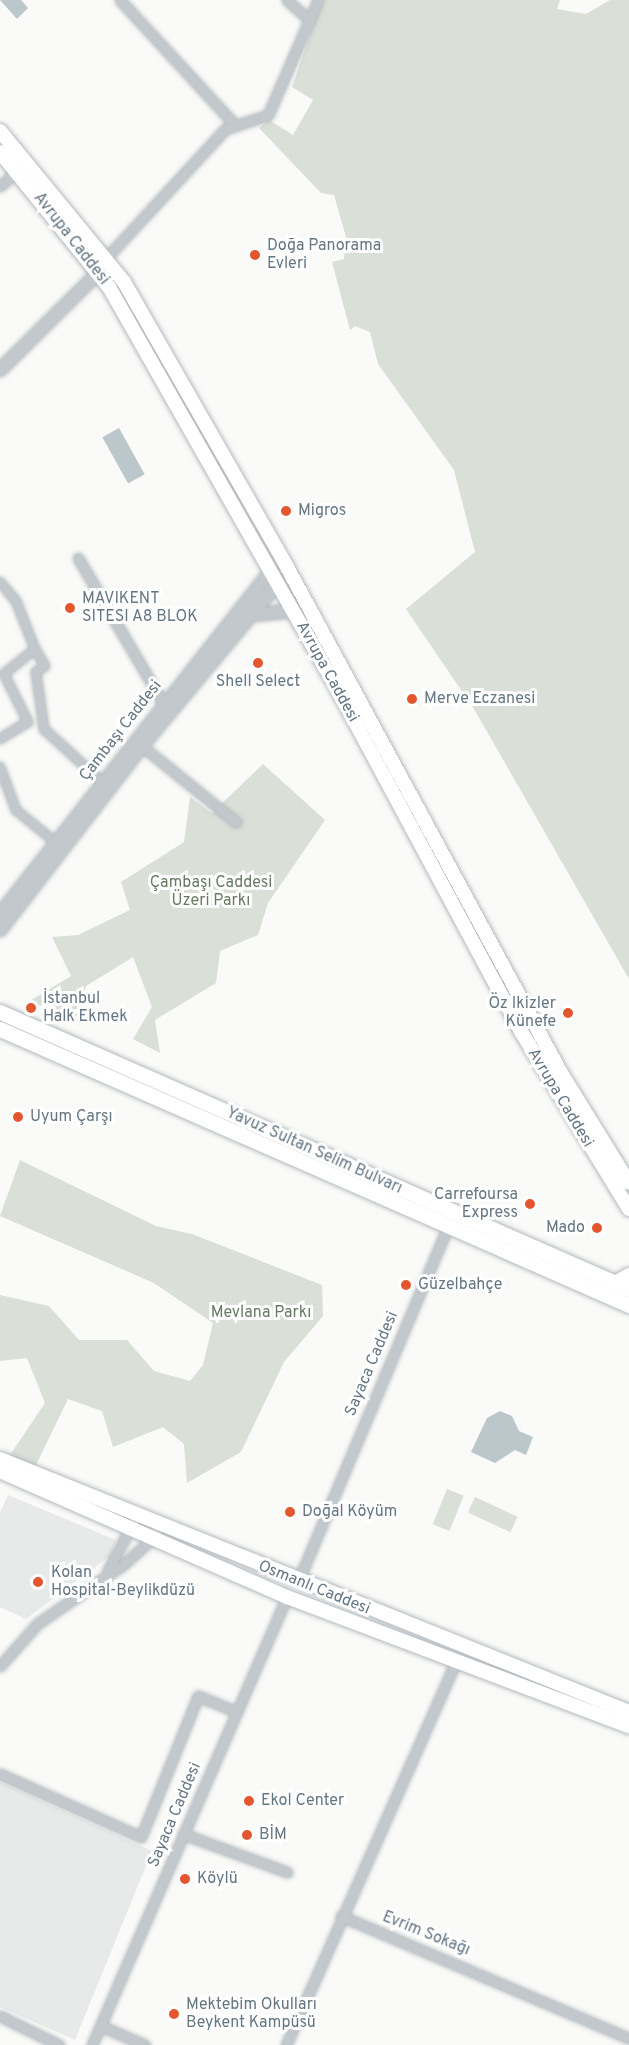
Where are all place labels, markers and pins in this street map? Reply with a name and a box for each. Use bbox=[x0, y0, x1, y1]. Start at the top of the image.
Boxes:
place label: Doğa Panorama Evleri bbox=[267, 236, 381, 274]
marker: Doğa Panorama Evleri bbox=[248, 248, 262, 262]
place label: Migros bbox=[298, 501, 346, 521]
marker: Migros bbox=[279, 504, 293, 518]
place label: MAVIKENT SITESI A8 BLOK bbox=[82, 589, 198, 627]
marker: MAVIKENT SITESI A8 BLOK bbox=[63, 601, 77, 615]
marker: Shell Select bbox=[251, 656, 265, 670]
place label: Shell Select bbox=[216, 672, 300, 692]
place label: Merve Eczanesi bbox=[424, 689, 535, 709]
marker: Merve Eczanesi bbox=[405, 692, 419, 706]
place label: İstanbul Halk Ekmek bbox=[43, 989, 128, 1027]
place label: Öz Ikizler Künefe bbox=[488, 994, 556, 1032]
marker: İstanbul Halk Ekmek bbox=[24, 1001, 38, 1015]
marker: Öz Ikizler Künefe bbox=[561, 1006, 575, 1020]
place label: Uyum Çarşı bbox=[30, 1107, 113, 1127]
marker: Uyum Çarşı bbox=[11, 1110, 25, 1124]
place label: Carrefoursa Express bbox=[434, 1185, 518, 1223]
marker: Carrefoursa Express bbox=[523, 1197, 537, 1211]
place label: Mado bbox=[546, 1218, 585, 1238]
marker: Mado bbox=[590, 1221, 604, 1235]
place label: Güzelbahçe bbox=[418, 1275, 502, 1295]
marker: Güzelbahçe bbox=[399, 1278, 413, 1292]
place label: Doğal Köyüm bbox=[302, 1502, 397, 1522]
marker: Doğal Köyüm bbox=[283, 1505, 297, 1519]
place label: Kolan Hospital-Beylikdüzü bbox=[51, 1563, 195, 1601]
marker: Kolan Hospital-Beylikdüzü bbox=[29, 1573, 47, 1591]
place label: Ekol Center bbox=[261, 1791, 344, 1811]
marker: Ekol Center bbox=[242, 1794, 256, 1808]
place label: BİM bbox=[259, 1825, 287, 1845]
marker: BİM bbox=[240, 1828, 254, 1842]
place label: Köylü bbox=[197, 1869, 238, 1889]
marker: Köylü bbox=[178, 1872, 192, 1886]
place label: Mektebim Okulları Beykent Kampüsü bbox=[186, 1995, 317, 2033]
marker: Mektebim Okulları Beykent Kampüsü bbox=[167, 2007, 181, 2021]

